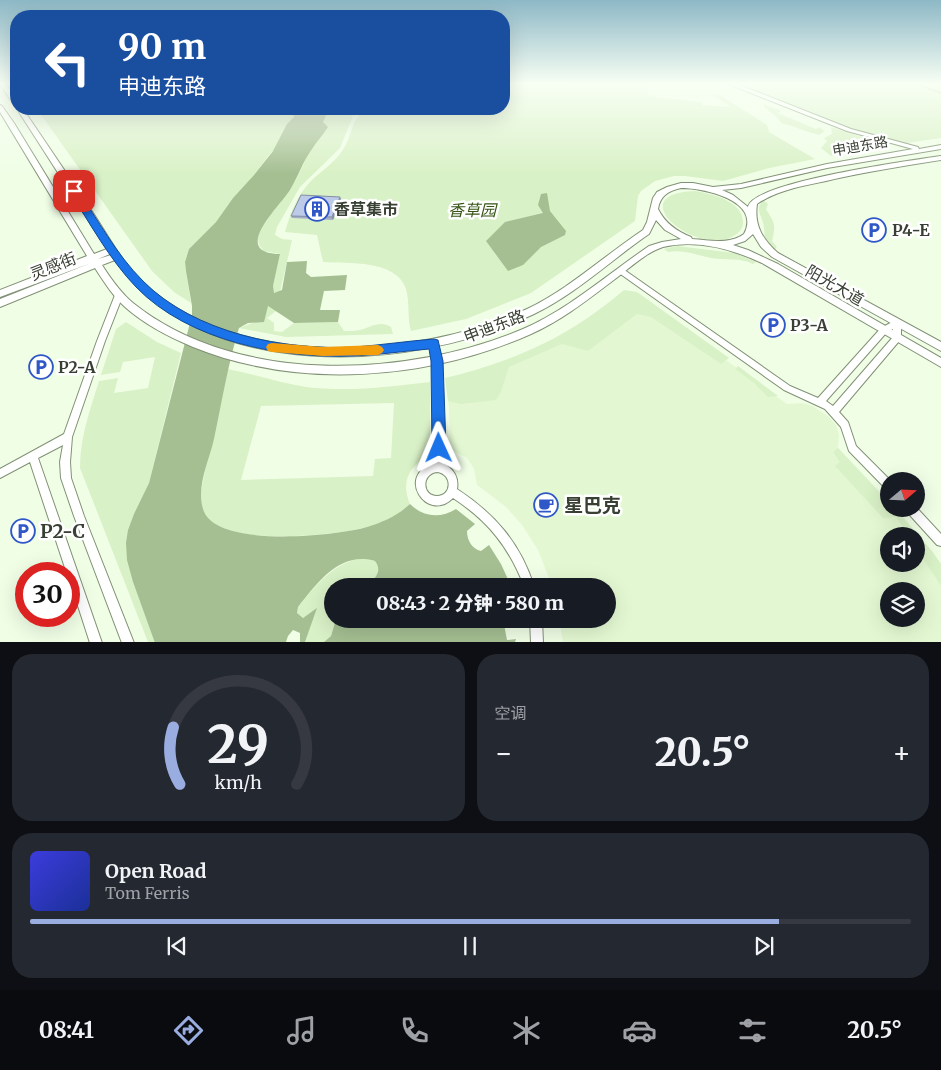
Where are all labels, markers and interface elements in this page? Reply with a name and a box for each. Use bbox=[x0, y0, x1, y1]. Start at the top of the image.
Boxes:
text: 90 m bbox=[118, 25, 206, 69]
icon: left bbox=[35, 30, 100, 95]
text: 申迪东路 bbox=[118, 72, 206, 100]
street label: 申迪东路 bbox=[831, 132, 889, 160]
pin bbox=[53, 170, 95, 212]
icon: arrive bbox=[60, 177, 88, 205]
building icon: 香草集市 bbox=[304, 196, 330, 222]
place label: 香草集市 bbox=[334, 199, 398, 219]
park label: 香草园 bbox=[448, 200, 498, 220]
parking icon: P4-E bbox=[861, 217, 887, 243]
place label: P4-E bbox=[892, 220, 930, 240]
street label: 灵感街 bbox=[27, 248, 79, 284]
street label: 阳光大道 bbox=[802, 260, 868, 310]
street label: 申迪东路 bbox=[461, 305, 527, 347]
parking icon: P3-A bbox=[760, 312, 786, 338]
place label: P3-A bbox=[790, 315, 829, 335]
parking icon: P2-A bbox=[28, 354, 54, 380]
place label: P2-A bbox=[58, 357, 96, 377]
position arrow bbox=[412, 421, 464, 473]
north arrow bbox=[880, 472, 925, 518]
map controls bbox=[880, 472, 925, 627]
cafe icon: 星巴克 bbox=[533, 492, 559, 518]
place label: 星巴克 bbox=[564, 493, 621, 517]
parking icon: P2-C bbox=[10, 518, 36, 544]
place label: P2-C bbox=[40, 519, 85, 543]
button: sound bbox=[880, 527, 925, 572]
speed limit sign: 30 bbox=[15, 562, 80, 627]
button: layers bbox=[880, 582, 925, 627]
text: 08:43 · 2 分钟 · 580 m bbox=[376, 591, 564, 615]
text: 空调 bbox=[495, 703, 527, 723]
text: 29 bbox=[207, 712, 269, 777]
text: 20.5° bbox=[655, 729, 751, 776]
text: − bbox=[495, 735, 513, 771]
text: + bbox=[892, 735, 911, 771]
text: km/h bbox=[215, 771, 262, 794]
text: Open Road bbox=[105, 859, 207, 883]
text: Tom Ferris bbox=[105, 883, 190, 903]
icon: previous bbox=[163, 932, 191, 960]
icon: pause bbox=[456, 932, 484, 960]
icon: next bbox=[750, 932, 778, 960]
icon: directions bbox=[171, 1013, 206, 1048]
icon: music bbox=[284, 1013, 319, 1048]
icon: phone bbox=[397, 1013, 432, 1048]
icon: climate bbox=[509, 1013, 544, 1048]
icon: car bbox=[622, 1013, 657, 1048]
icon: filters bbox=[735, 1013, 770, 1048]
text: 08:41 bbox=[39, 1016, 94, 1044]
text: 20.5° bbox=[847, 1016, 902, 1044]

